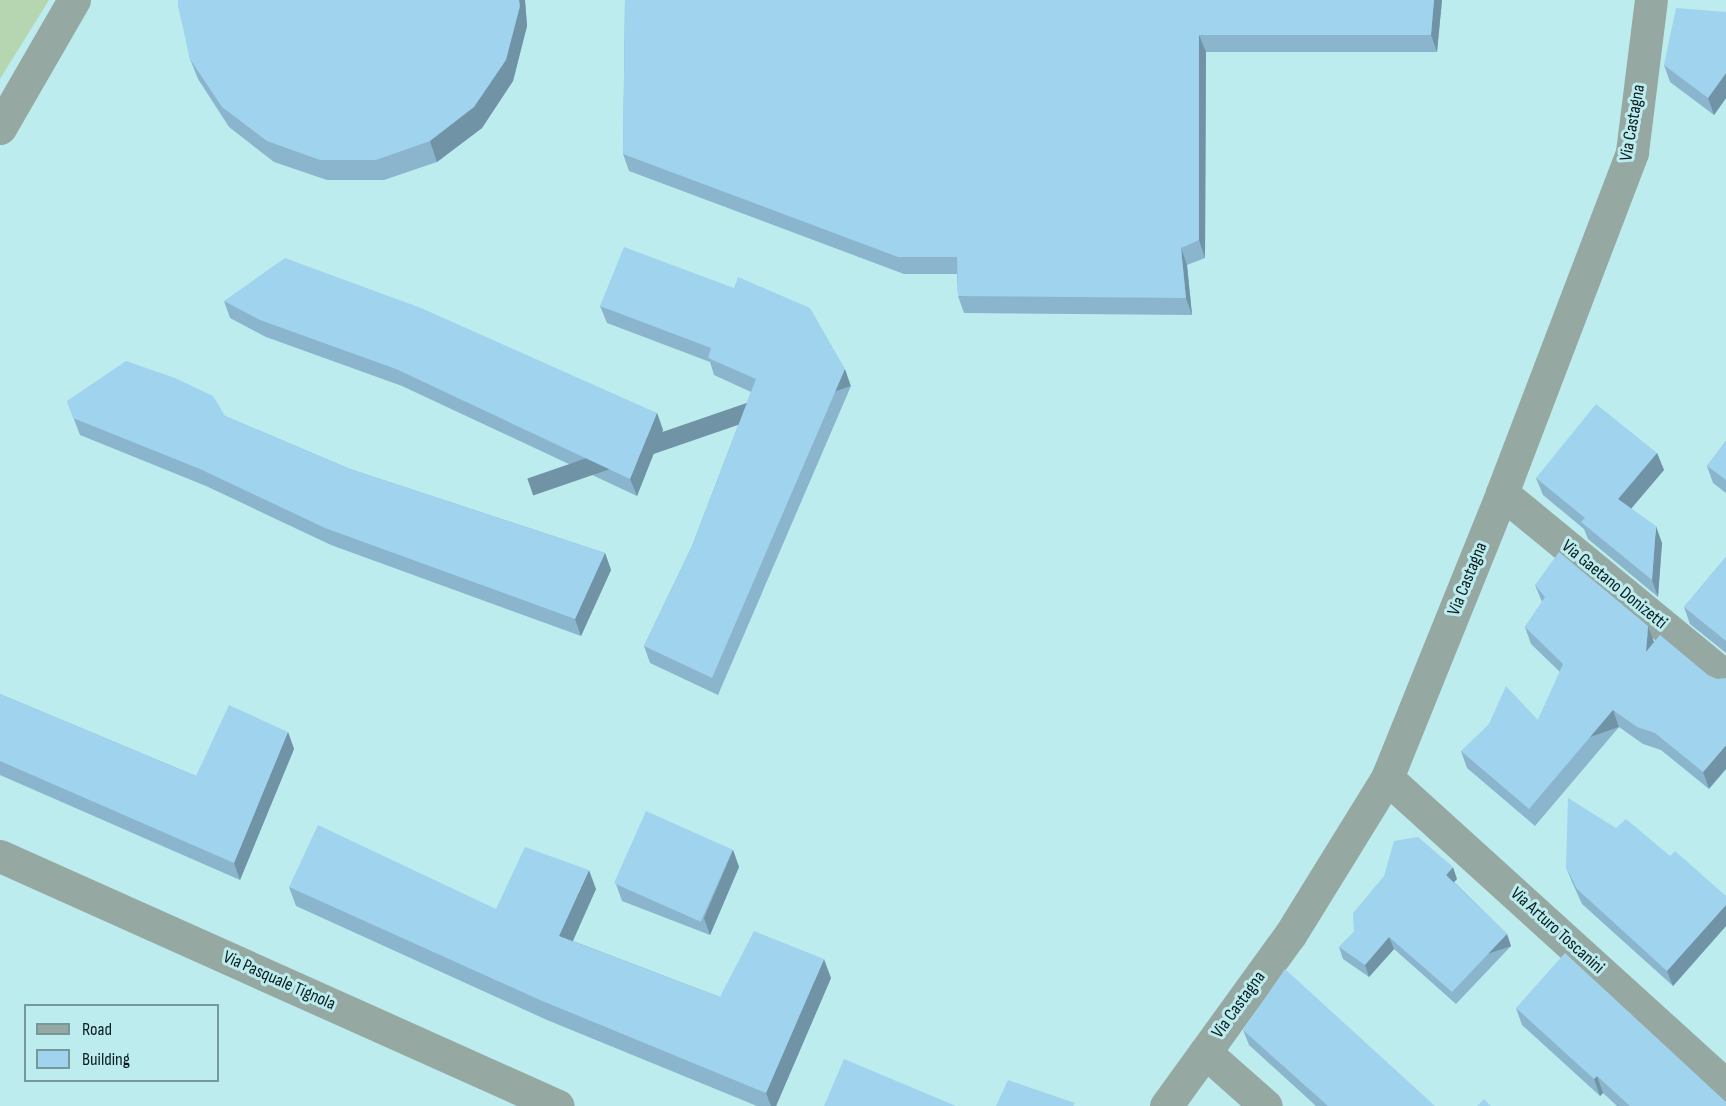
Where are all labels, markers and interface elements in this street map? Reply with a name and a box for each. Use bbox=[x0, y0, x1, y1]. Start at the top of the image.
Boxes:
street label: Via Castagna bbox=[1616, 83, 1650, 163]
street label: Via Gaetano Donizetti bbox=[1557, 536, 1671, 634]
street label: Via Castagna bbox=[1444, 539, 1492, 619]
street label: Via Arturo Toscanini bbox=[1506, 883, 1608, 979]
street label: Via Pasquale Tignola bbox=[219, 947, 339, 1015]
street label: Via Castagna bbox=[1208, 967, 1270, 1043]
legend bbox=[24, 1004, 219, 1082]
text: Road bbox=[82, 1019, 112, 1040]
text: Building bbox=[82, 1049, 130, 1070]

